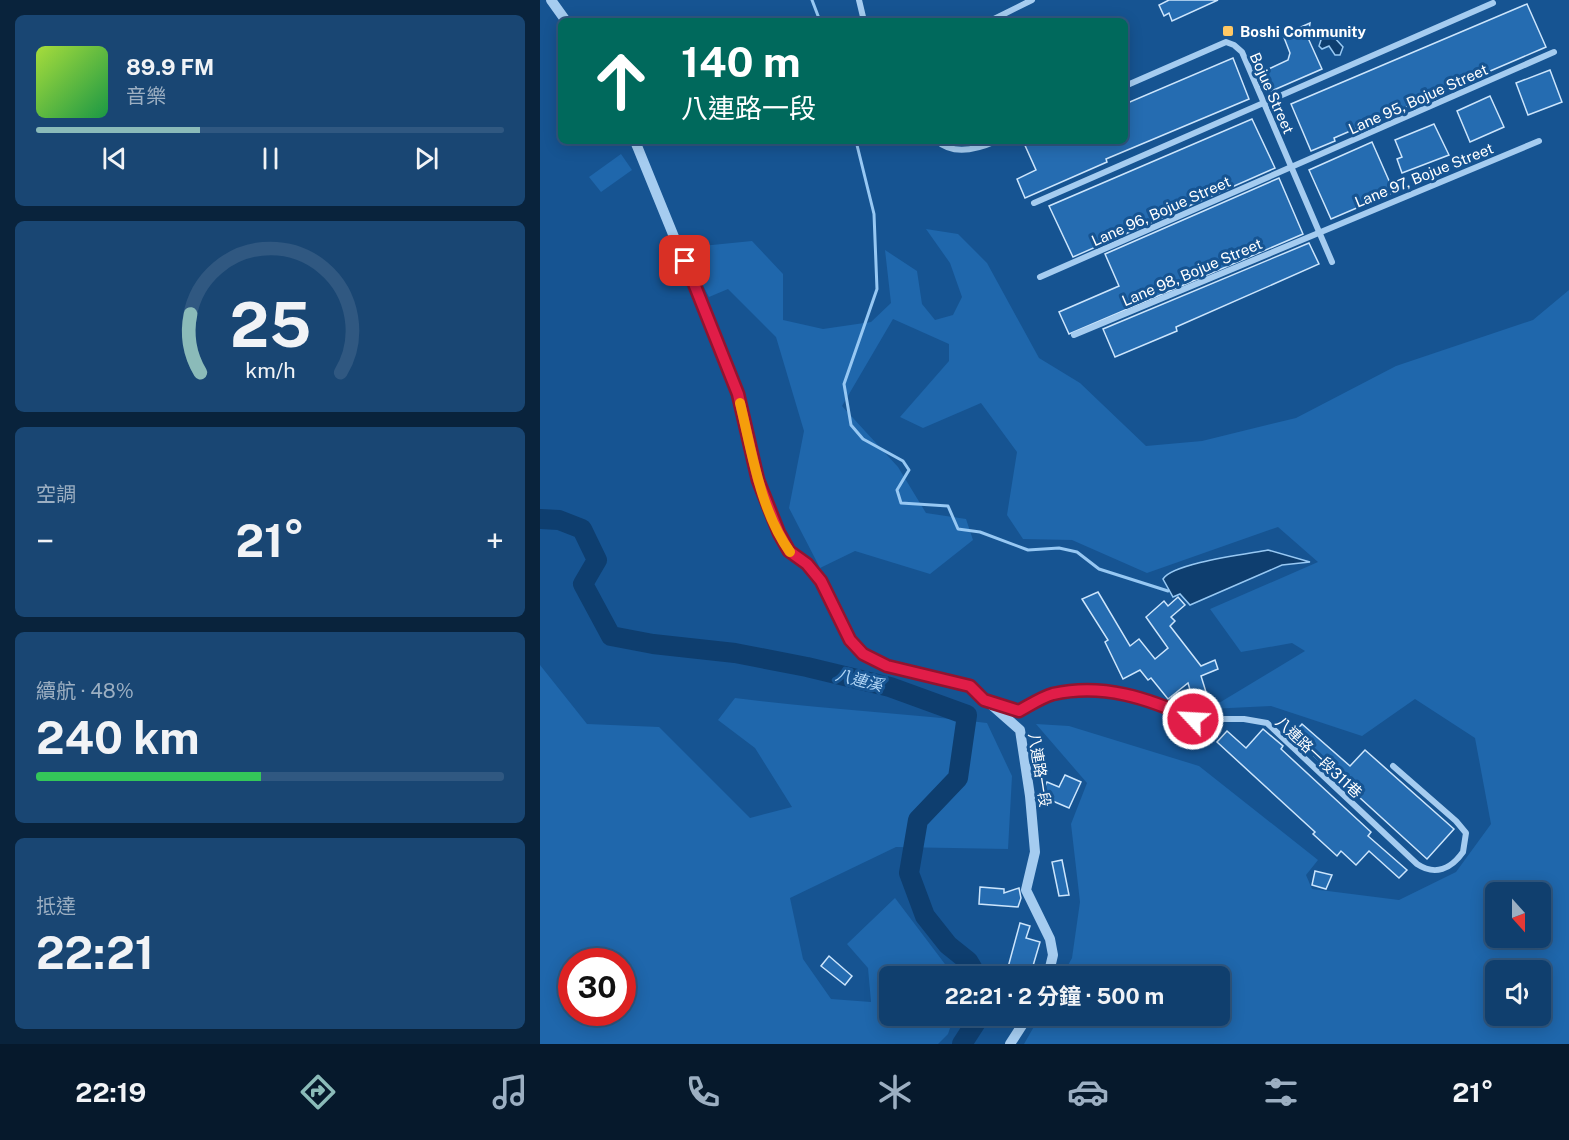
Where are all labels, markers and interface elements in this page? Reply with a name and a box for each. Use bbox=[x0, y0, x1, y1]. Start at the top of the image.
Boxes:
place label: Boshi Community bbox=[1240, 23, 1367, 40]
marker: Boshi Community bbox=[1221, 24, 1235, 38]
text: 140 m bbox=[681, 37, 801, 86]
icon: ahead bbox=[582, 42, 660, 120]
street label: Bojue Street bbox=[1247, 50, 1298, 136]
text: 89.9 FM bbox=[126, 54, 214, 80]
street label: Lane 95, Bojue Street bbox=[1346, 61, 1490, 137]
text: 音樂 bbox=[126, 84, 166, 108]
text: 八連路一段 bbox=[681, 92, 816, 124]
street label: Lane 97, Bojue Street bbox=[1352, 139, 1496, 211]
icon: previous bbox=[98, 142, 131, 175]
icon: pause bbox=[254, 142, 287, 175]
icon: next bbox=[410, 142, 443, 175]
street label: Lane 96, Bojue Street bbox=[1089, 173, 1233, 249]
pin bbox=[659, 235, 710, 286]
street label: Lane 98, Bojue Street bbox=[1119, 235, 1265, 309]
icon: arrive bbox=[668, 244, 701, 277]
text: 25 bbox=[229, 288, 311, 361]
text: km/h bbox=[245, 359, 295, 384]
text: 空調 bbox=[36, 482, 76, 506]
text: 21° bbox=[235, 514, 305, 567]
text: − bbox=[36, 522, 54, 560]
text: + bbox=[486, 522, 504, 560]
water label: 八連溪 bbox=[833, 665, 887, 696]
text: 續航 · 48% bbox=[36, 679, 134, 703]
position arrow bbox=[1161, 687, 1225, 751]
text: 240 km bbox=[36, 711, 200, 764]
street label: 八連路一段311巷 bbox=[1272, 713, 1366, 801]
street label: 八連路一段 bbox=[1026, 732, 1054, 808]
north arrow bbox=[1485, 882, 1551, 948]
map controls bbox=[1485, 882, 1551, 1026]
text: 抵達 bbox=[36, 894, 76, 918]
text: 22:21 bbox=[36, 926, 154, 979]
speed limit sign: 30 bbox=[558, 948, 636, 1026]
button: sound bbox=[1485, 960, 1551, 1026]
text: 22:21 · 2 分鐘 · 500 m bbox=[945, 983, 1164, 1009]
icon: directions bbox=[297, 1071, 339, 1113]
icon: music bbox=[489, 1071, 531, 1113]
icon: phone bbox=[682, 1071, 724, 1113]
icon: climate bbox=[874, 1071, 916, 1113]
icon: car bbox=[1067, 1071, 1109, 1113]
icon: filters bbox=[1260, 1071, 1302, 1113]
text: 22:19 bbox=[75, 1076, 146, 1108]
text: 21° bbox=[1452, 1076, 1494, 1108]

